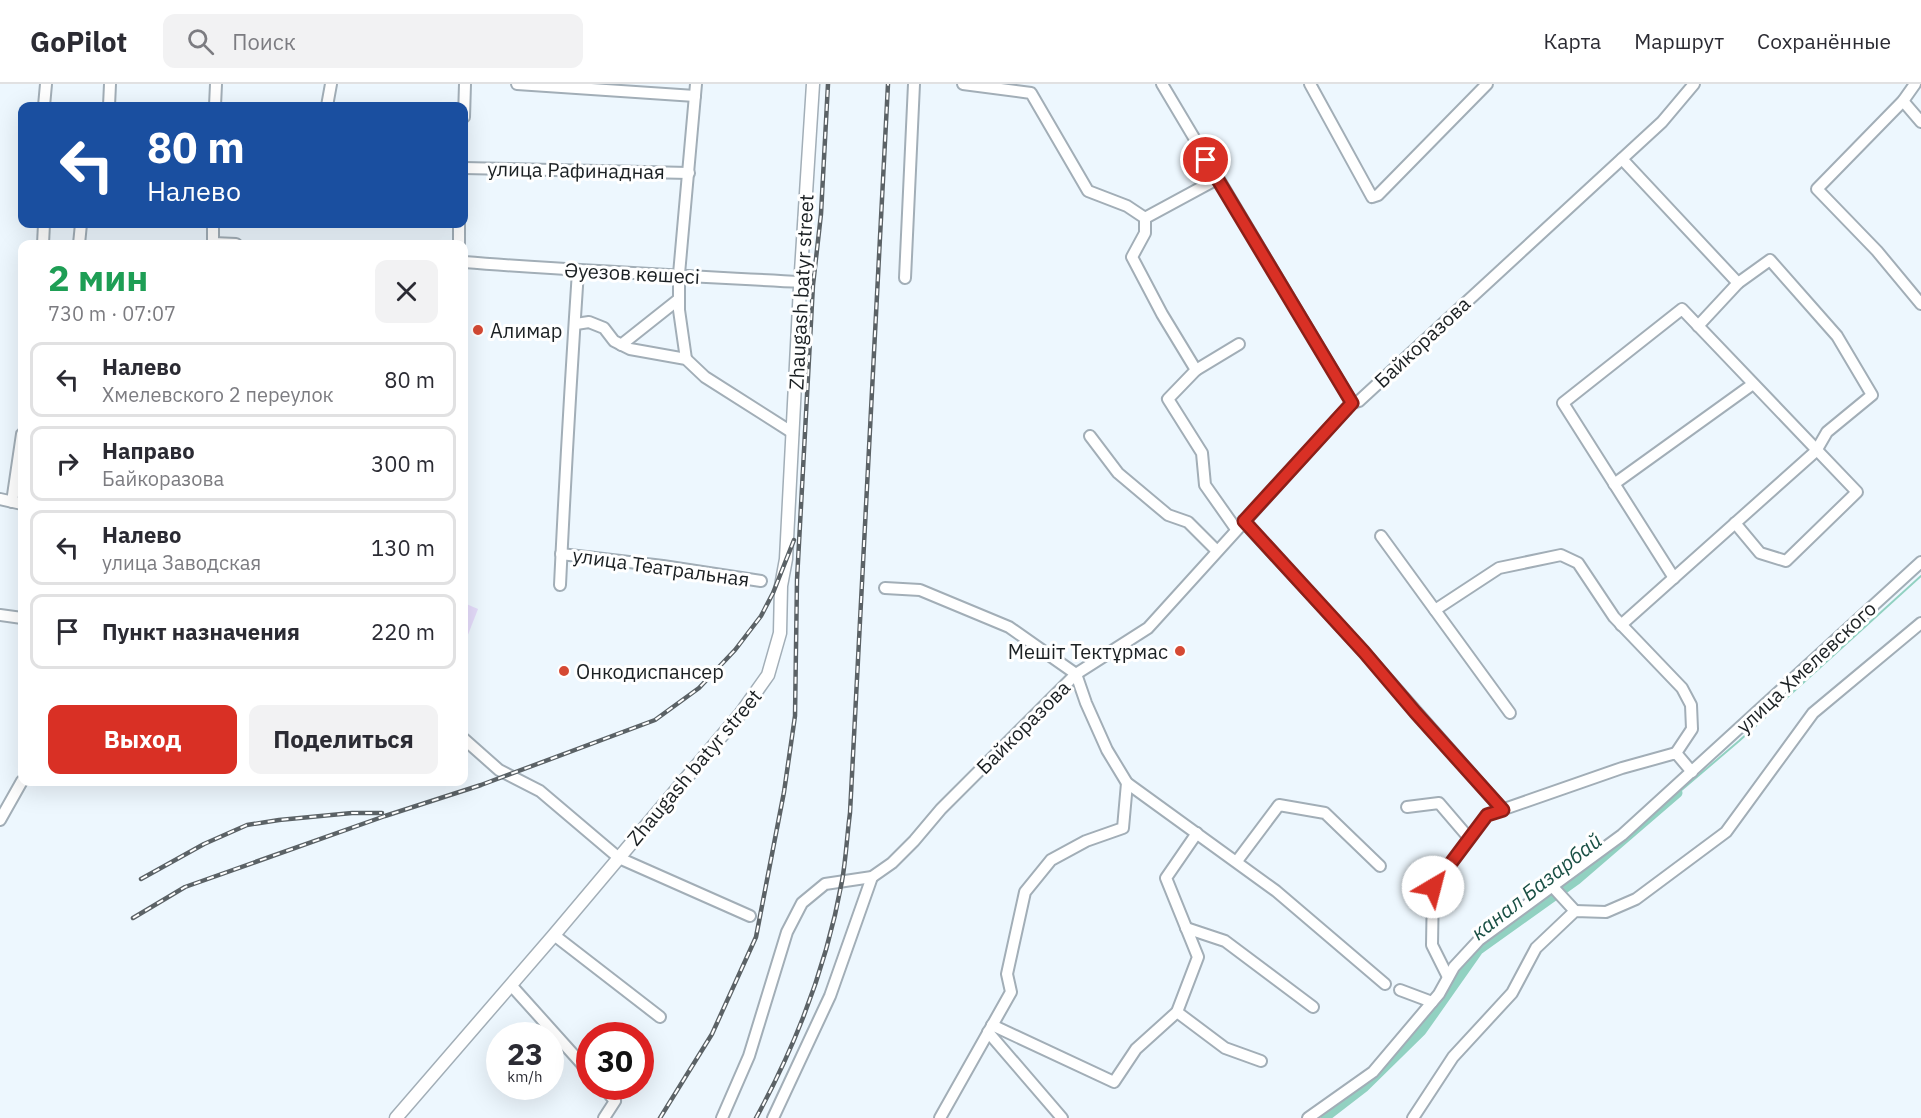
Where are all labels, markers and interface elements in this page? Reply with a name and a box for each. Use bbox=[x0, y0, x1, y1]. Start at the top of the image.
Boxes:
search box bbox=[163, 14, 583, 68]
text: GoPilot bbox=[30, 23, 127, 60]
icon: search bbox=[184, 25, 217, 58]
text: Поиск bbox=[232, 27, 296, 56]
text: Карта bbox=[1543, 27, 1601, 55]
text: Маршрут bbox=[1634, 27, 1724, 55]
text: Сохранённые bbox=[1757, 27, 1891, 55]
text: 80 m bbox=[147, 120, 245, 175]
icon: left bbox=[48, 126, 126, 204]
pin bbox=[1180, 134, 1231, 185]
icon: arrive bbox=[1189, 143, 1222, 176]
street label: улица Рафинадная bbox=[487, 155, 665, 185]
text: Налево bbox=[147, 173, 241, 208]
street label: Zhaugash batyr street bbox=[782, 193, 820, 391]
text: 2 мин bbox=[48, 254, 148, 301]
street label: Әуезов көшесі bbox=[563, 256, 701, 290]
button: close bbox=[375, 260, 438, 323]
street label: Байкоразова bbox=[1368, 290, 1476, 394]
text: 730 m · 07:07 bbox=[48, 300, 176, 327]
place label: Алимар bbox=[490, 317, 562, 344]
marker: Алимар bbox=[471, 323, 485, 337]
text: Налево bbox=[102, 352, 181, 381]
icon: left bbox=[51, 363, 84, 396]
text: 80 m bbox=[384, 365, 435, 394]
text: Хмелевского 2 переулок bbox=[102, 381, 334, 408]
text: Направо bbox=[102, 436, 195, 465]
icon: right bbox=[51, 447, 84, 480]
text: 300 m bbox=[371, 449, 435, 478]
text: Байкоразова bbox=[102, 465, 224, 492]
text: Налево bbox=[102, 520, 181, 549]
icon: left bbox=[51, 531, 84, 564]
text: 130 m bbox=[371, 533, 435, 562]
street label: улица Театральная bbox=[571, 541, 751, 593]
text: улица Заводская bbox=[102, 549, 261, 576]
street label: улица Хмелевского bbox=[1730, 595, 1882, 739]
icon: arrive bbox=[51, 615, 84, 648]
text: Пункт назначения bbox=[102, 617, 300, 646]
text: 220 m bbox=[371, 617, 435, 646]
place label: Мешіт Тектұрмас bbox=[1008, 638, 1168, 665]
marker: Мешіт Тектұрмас bbox=[1173, 644, 1187, 658]
place label: Онкодиспансер bbox=[576, 658, 724, 685]
marker: Онкодиспансер bbox=[557, 664, 571, 678]
street label: Байкоразова bbox=[970, 674, 1076, 780]
street label: Zhaugash batyr street bbox=[621, 683, 767, 851]
button: Выход bbox=[48, 705, 237, 774]
button: Поделиться bbox=[249, 705, 438, 774]
water label: канал Базарбай bbox=[1465, 826, 1607, 946]
position arrow bbox=[1401, 855, 1465, 919]
speed limit sign: 30 bbox=[576, 1022, 654, 1100]
text: 23 bbox=[507, 1034, 543, 1073]
text: km/h bbox=[507, 1067, 543, 1086]

